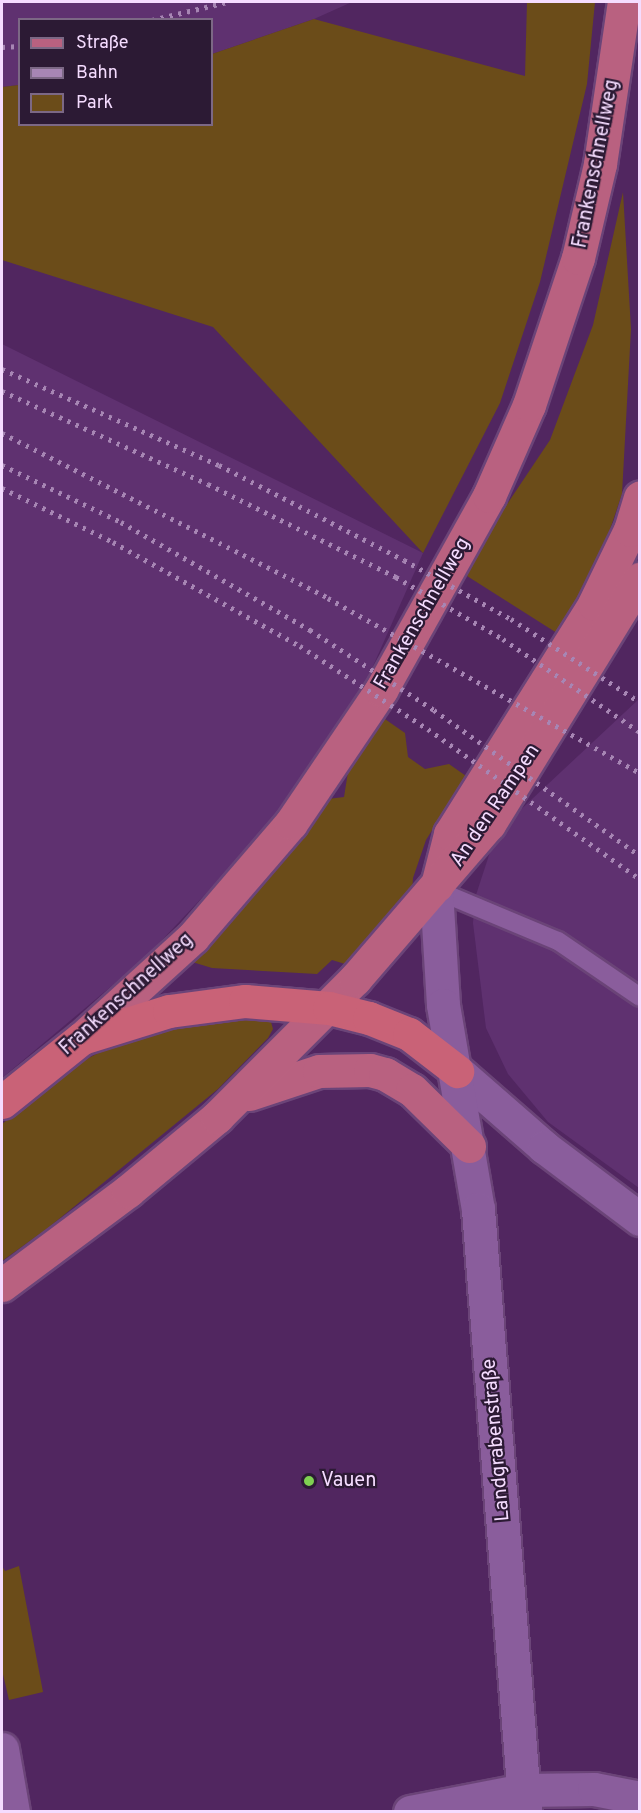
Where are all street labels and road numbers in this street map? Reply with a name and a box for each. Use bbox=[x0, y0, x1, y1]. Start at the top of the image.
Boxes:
street label: Frankenschnellweg bbox=[569, 78, 625, 250]
street label: Frankenschnellweg bbox=[370, 534, 476, 694]
street label: An den Rampen bbox=[446, 740, 546, 872]
street label: Frankenschnellweg bbox=[55, 929, 199, 1061]
street label: Landgrabenstraße bbox=[478, 1358, 516, 1522]

